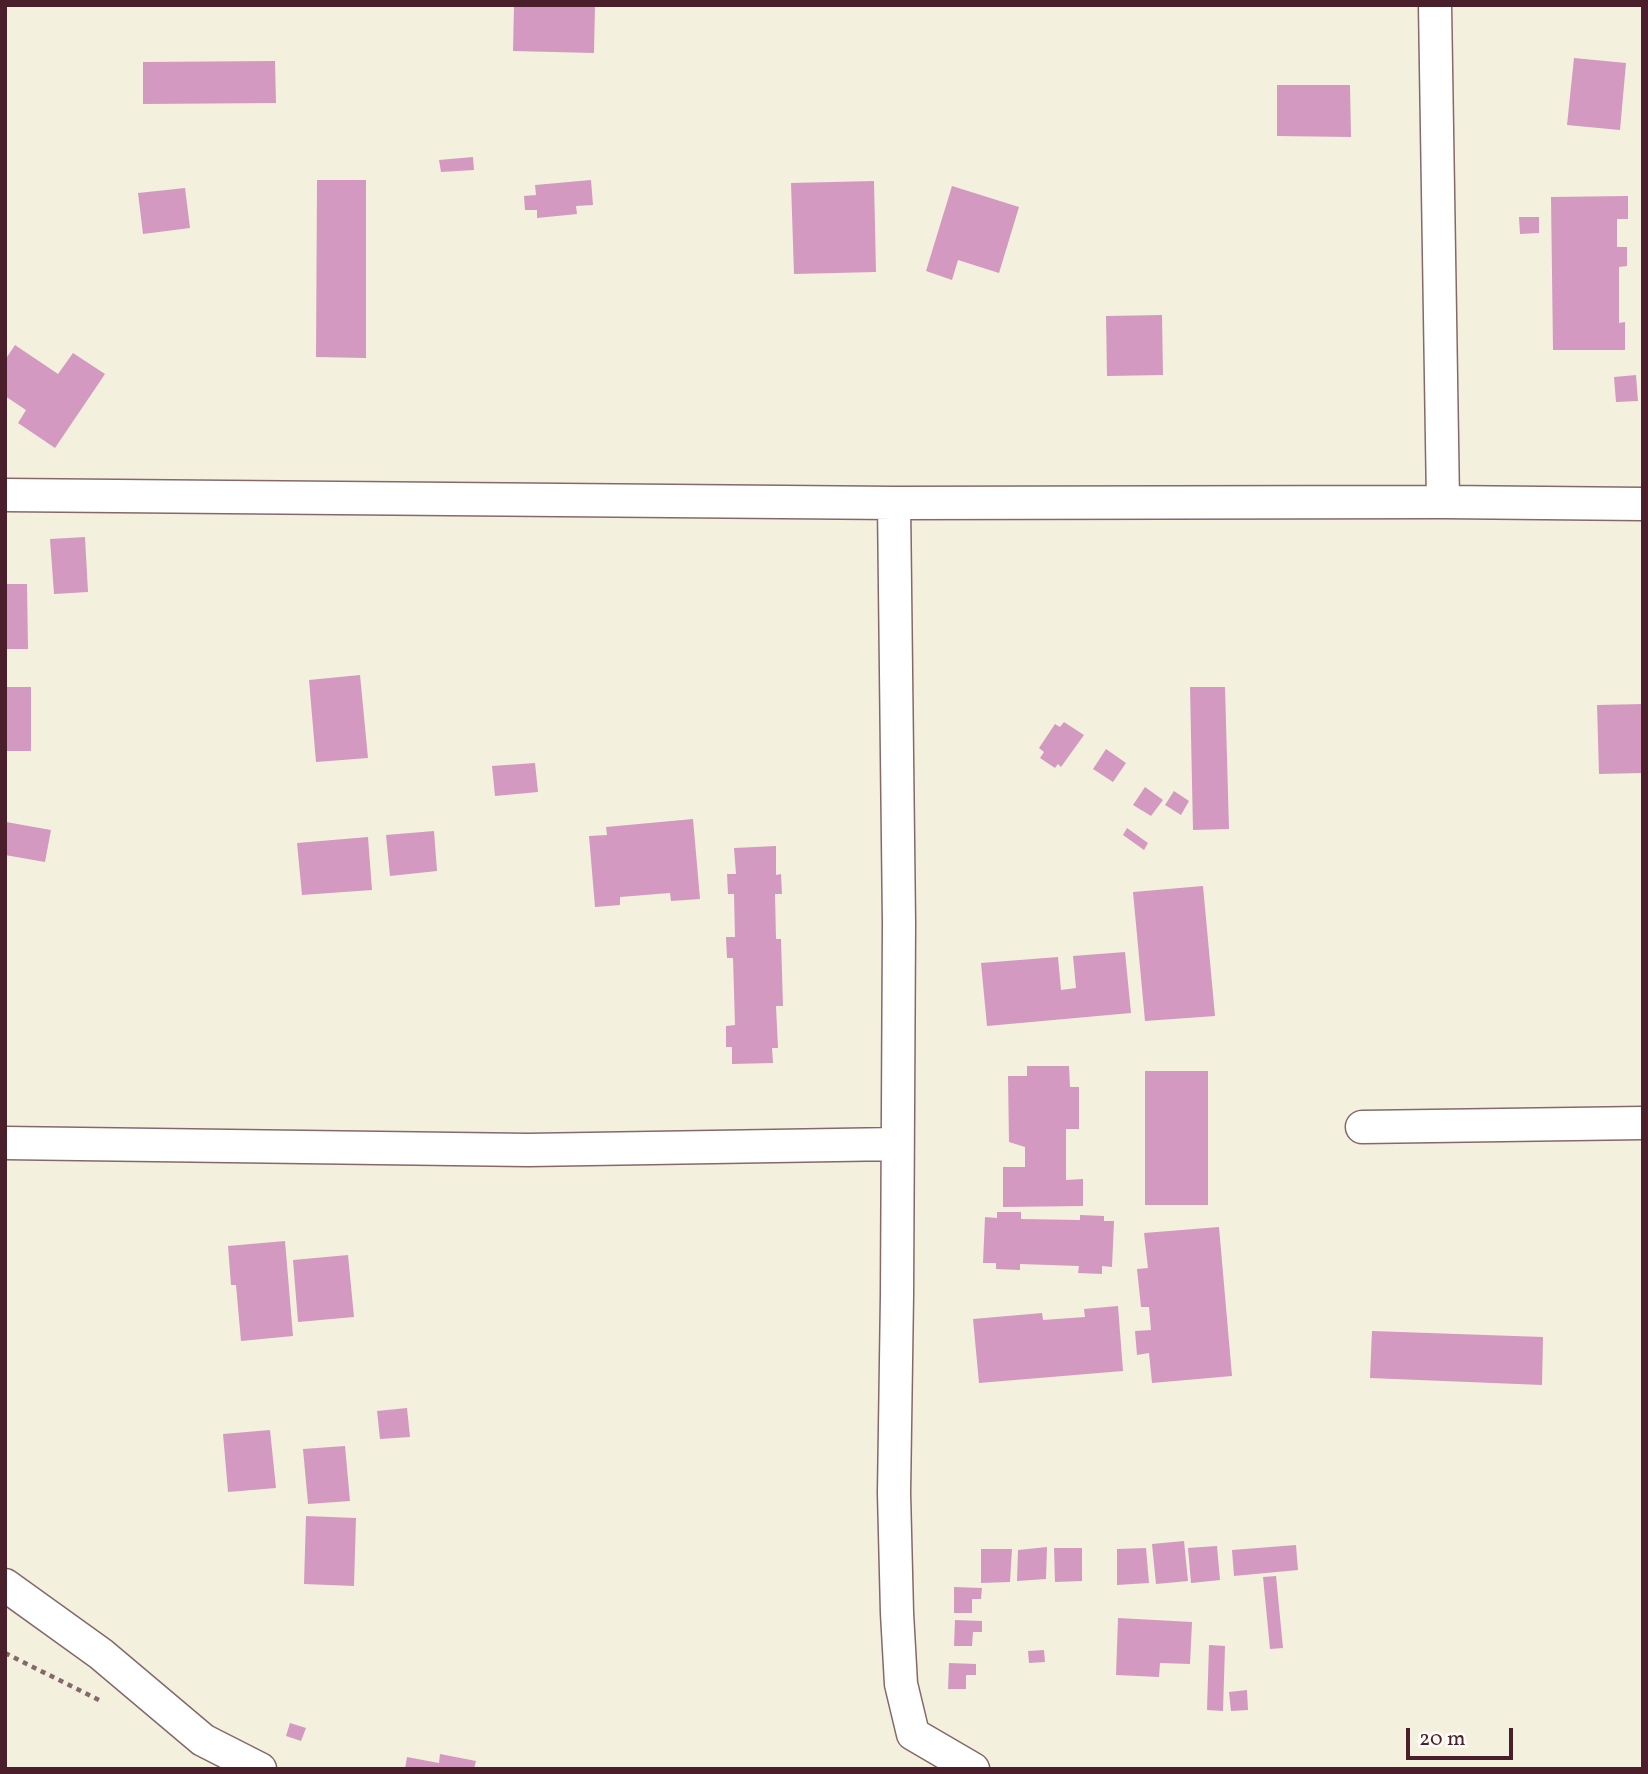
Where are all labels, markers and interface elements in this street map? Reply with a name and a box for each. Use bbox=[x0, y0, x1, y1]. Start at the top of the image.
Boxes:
scale bar bbox=[1410, 1714, 1517, 1758]
text: 20 m bbox=[1419, 1725, 1465, 1754]

